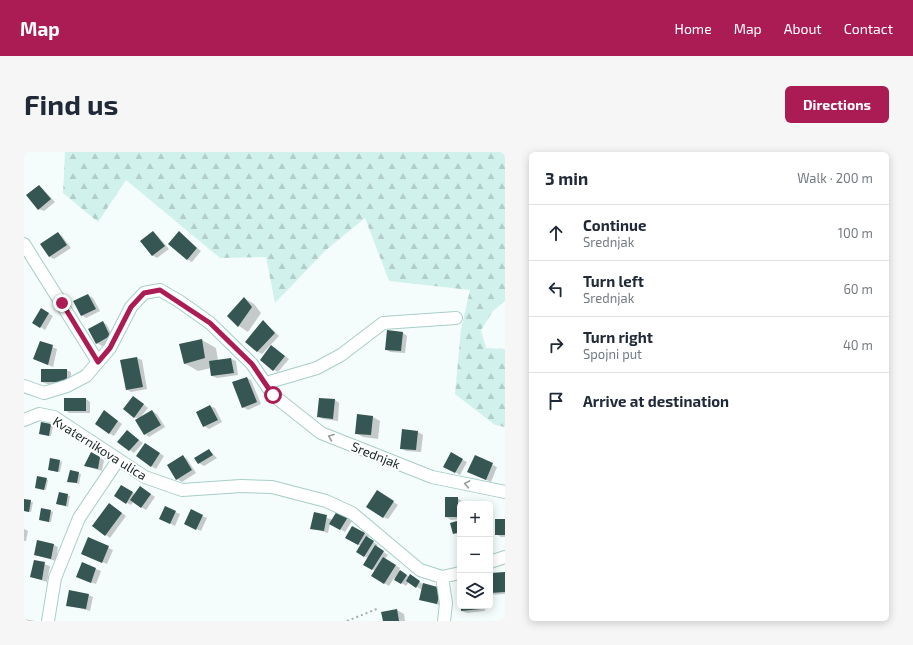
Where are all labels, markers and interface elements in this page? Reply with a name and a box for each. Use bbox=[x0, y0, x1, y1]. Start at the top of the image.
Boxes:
text: Map bbox=[20, 17, 60, 40]
text: Home bbox=[675, 20, 712, 37]
text: Map bbox=[734, 20, 762, 37]
text: About bbox=[784, 20, 822, 37]
text: Contact bbox=[844, 20, 893, 37]
button: Directions bbox=[785, 86, 889, 123]
text: Find us bbox=[24, 87, 118, 121]
text: 3 min bbox=[545, 168, 588, 188]
text: Walk · 200 m bbox=[797, 170, 873, 186]
text: Continue bbox=[583, 216, 646, 234]
icon: ahead bbox=[545, 222, 567, 244]
text: 100 m bbox=[838, 225, 873, 241]
text: Srednjak bbox=[583, 234, 634, 250]
text: Turn left bbox=[583, 272, 644, 290]
icon: left bbox=[545, 278, 567, 300]
text: 60 m bbox=[843, 281, 873, 297]
text: Srednjak bbox=[583, 290, 634, 306]
route end bbox=[53, 294, 71, 312]
text: Turn right bbox=[583, 328, 653, 346]
icon: right bbox=[545, 334, 567, 356]
text: 40 m bbox=[843, 337, 873, 353]
text: Spojni put bbox=[583, 346, 642, 362]
route start bbox=[264, 386, 282, 404]
icon: arrive bbox=[545, 390, 567, 412]
text: Arrive at destination bbox=[583, 392, 729, 410]
street label: Kvaternikova ulica bbox=[50, 413, 150, 483]
one-way arrow bbox=[328, 434, 335, 442]
street label: Srednjak bbox=[349, 438, 403, 472]
one-way arrow bbox=[464, 481, 470, 489]
map controls bbox=[457, 501, 493, 609]
button: + bbox=[457, 501, 493, 537]
button: − bbox=[457, 537, 493, 573]
button: layers bbox=[457, 573, 493, 609]

